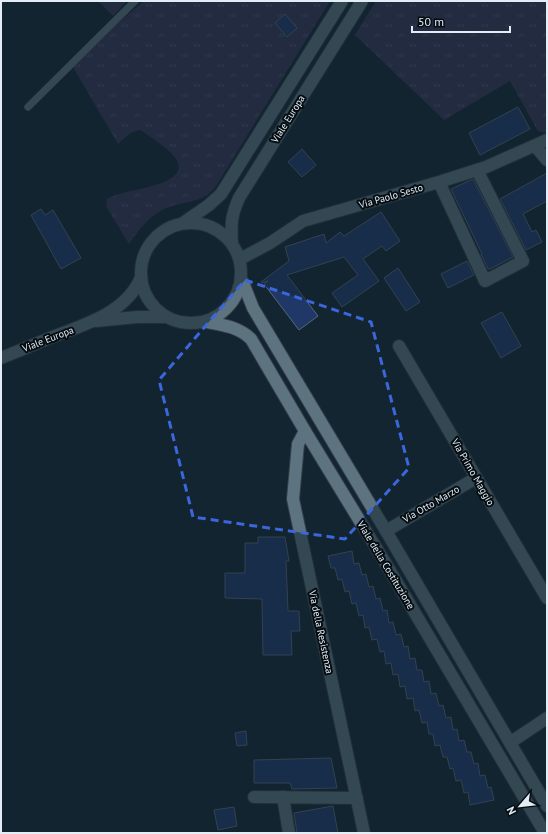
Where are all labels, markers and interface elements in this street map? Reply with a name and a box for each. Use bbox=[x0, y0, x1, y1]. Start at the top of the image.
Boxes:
scale bar bbox=[412, 8, 510, 34]
text: 50 m bbox=[418, 14, 444, 29]
street label: Viale Europa bbox=[268, 93, 308, 146]
street label: Via Paolo Sesto bbox=[357, 181, 424, 212]
street label: Viale Europa bbox=[20, 323, 76, 355]
street label: Via Primo Maggio bbox=[448, 435, 497, 508]
street label: Via Otto Marzo bbox=[399, 482, 462, 526]
street label: Viale della Costituzione bbox=[354, 518, 418, 612]
street label: Via della Resistenza bbox=[306, 588, 336, 675]
north arrow bbox=[500, 786, 540, 826]
text: N bbox=[503, 804, 519, 817]

